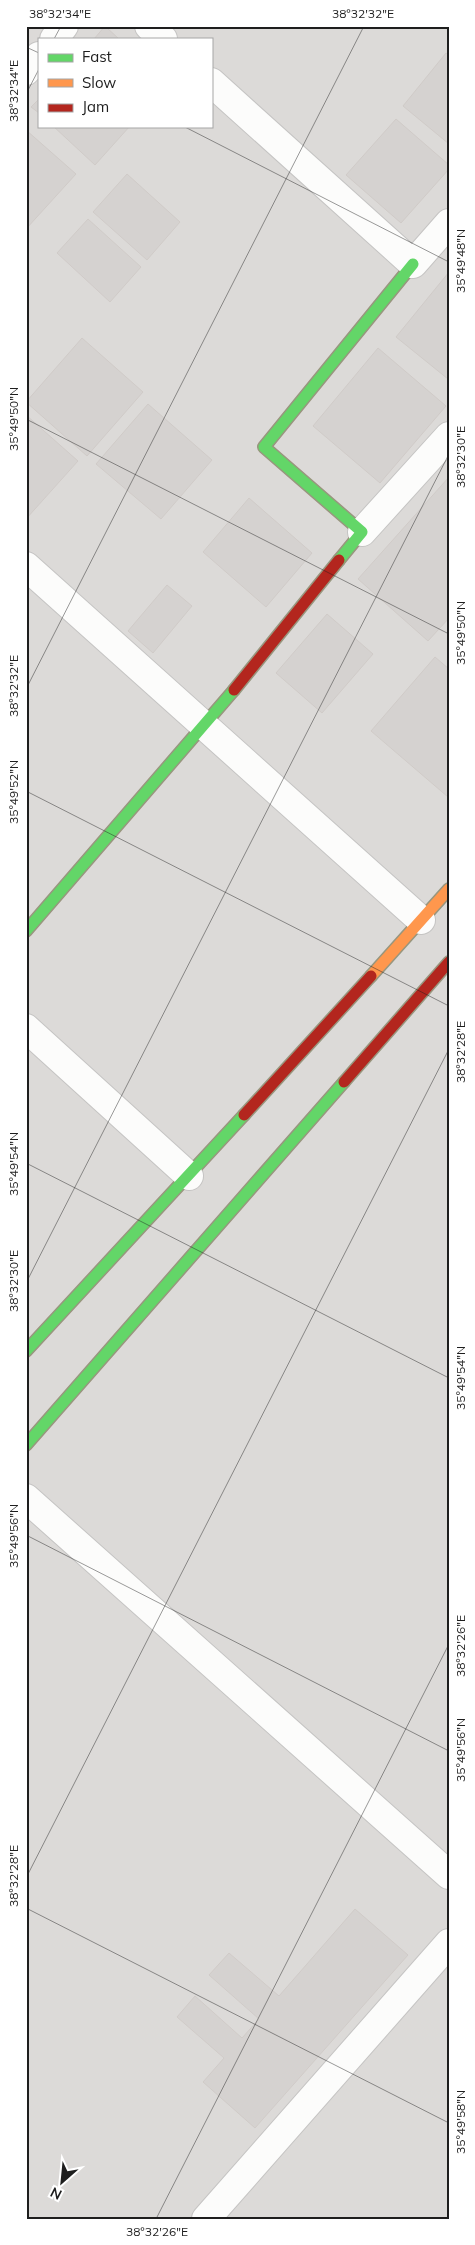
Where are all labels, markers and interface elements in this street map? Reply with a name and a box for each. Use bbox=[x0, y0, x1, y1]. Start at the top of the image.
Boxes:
text: 38°32'34"E bbox=[29, 6, 91, 21]
text: 38°32'32"E bbox=[332, 6, 394, 21]
legend bbox=[38, 38, 212, 128]
text: Fast bbox=[82, 47, 112, 66]
text: 38°32'34"E bbox=[6, 60, 21, 122]
text: Slow bbox=[82, 73, 116, 92]
text: Jam bbox=[82, 97, 109, 116]
text: 35°49'48"N bbox=[453, 229, 468, 293]
text: 35°49'50"N bbox=[6, 387, 21, 451]
text: 38°32'30"E bbox=[453, 426, 468, 488]
text: 35°49'50"N bbox=[453, 601, 468, 665]
text: 38°32'32"E bbox=[6, 655, 21, 717]
text: 35°49'52"N bbox=[6, 760, 21, 824]
text: 38°32'28"E bbox=[453, 1021, 468, 1083]
text: 35°49'54"N bbox=[6, 1132, 21, 1196]
text: 38°32'30"E bbox=[6, 1250, 21, 1312]
text: 35°49'54"N bbox=[453, 1346, 468, 1410]
text: 35°49'56"N bbox=[6, 1504, 21, 1568]
text: 38°32'26"E bbox=[453, 1615, 468, 1677]
text: 35°49'56"N bbox=[453, 1718, 468, 1782]
text: 38°32'28"E bbox=[6, 1845, 21, 1907]
text: 35°49'58"N bbox=[453, 2090, 468, 2154]
north arrow bbox=[38, 2158, 88, 2208]
text: N bbox=[47, 2183, 65, 2204]
text: 38°32'26"E bbox=[126, 2224, 188, 2239]

